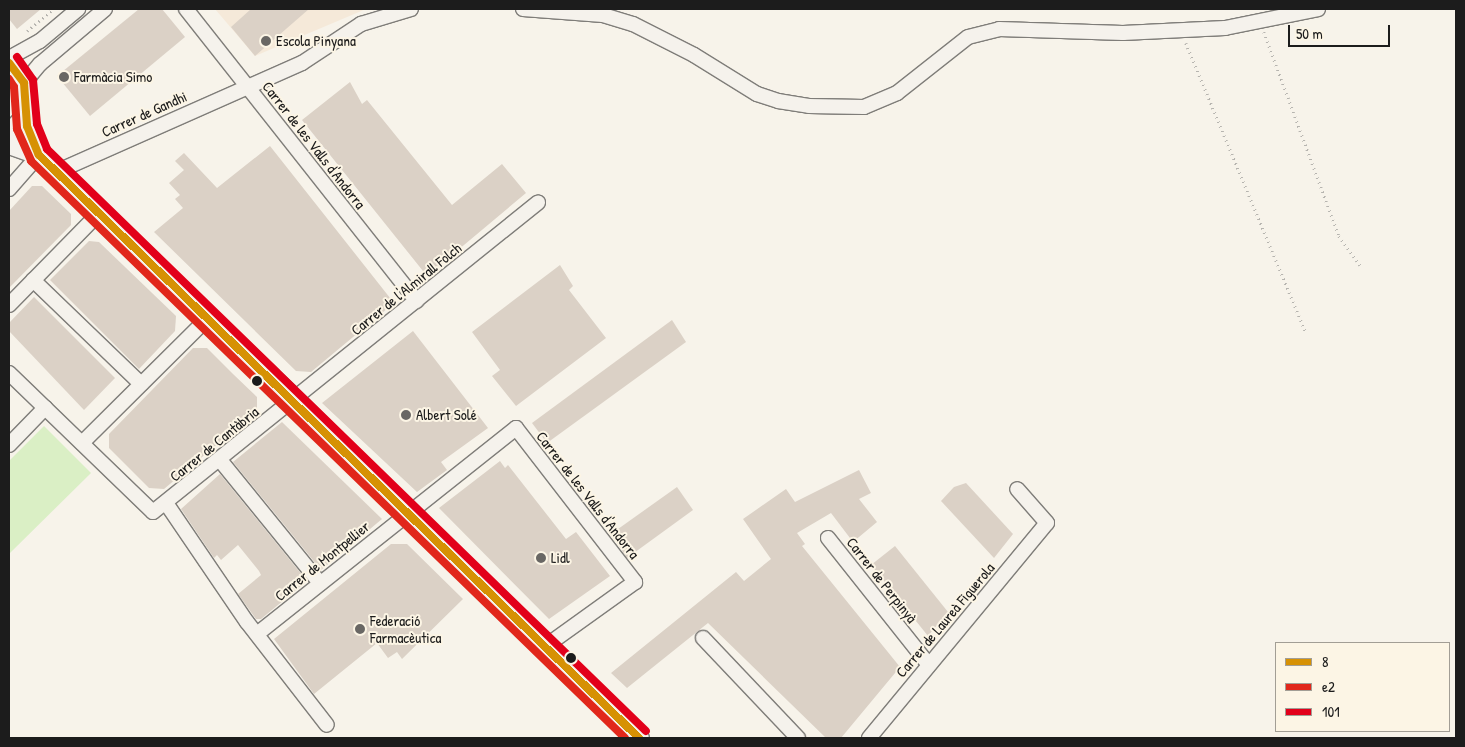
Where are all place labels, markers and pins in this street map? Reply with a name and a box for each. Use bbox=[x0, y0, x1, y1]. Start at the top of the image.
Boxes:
place label: Escola Pinyana bbox=[276, 32, 356, 50]
marker: Escola Pinyana bbox=[260, 35, 272, 47]
place label: Farmàcia Simo bbox=[74, 68, 152, 86]
marker: Farmàcia Simo bbox=[58, 71, 70, 83]
unlabelled marker bbox=[252, 376, 262, 386]
place label: Albert Solé bbox=[416, 406, 477, 424]
marker: Albert Solé bbox=[400, 409, 412, 421]
place label: Lidl bbox=[551, 549, 570, 567]
marker: Lidl bbox=[535, 552, 547, 564]
place label: Federació Farmacèutica bbox=[370, 611, 441, 646]
marker: Federació Farmacèutica bbox=[354, 623, 366, 635]
unlabelled marker bbox=[566, 653, 576, 663]

